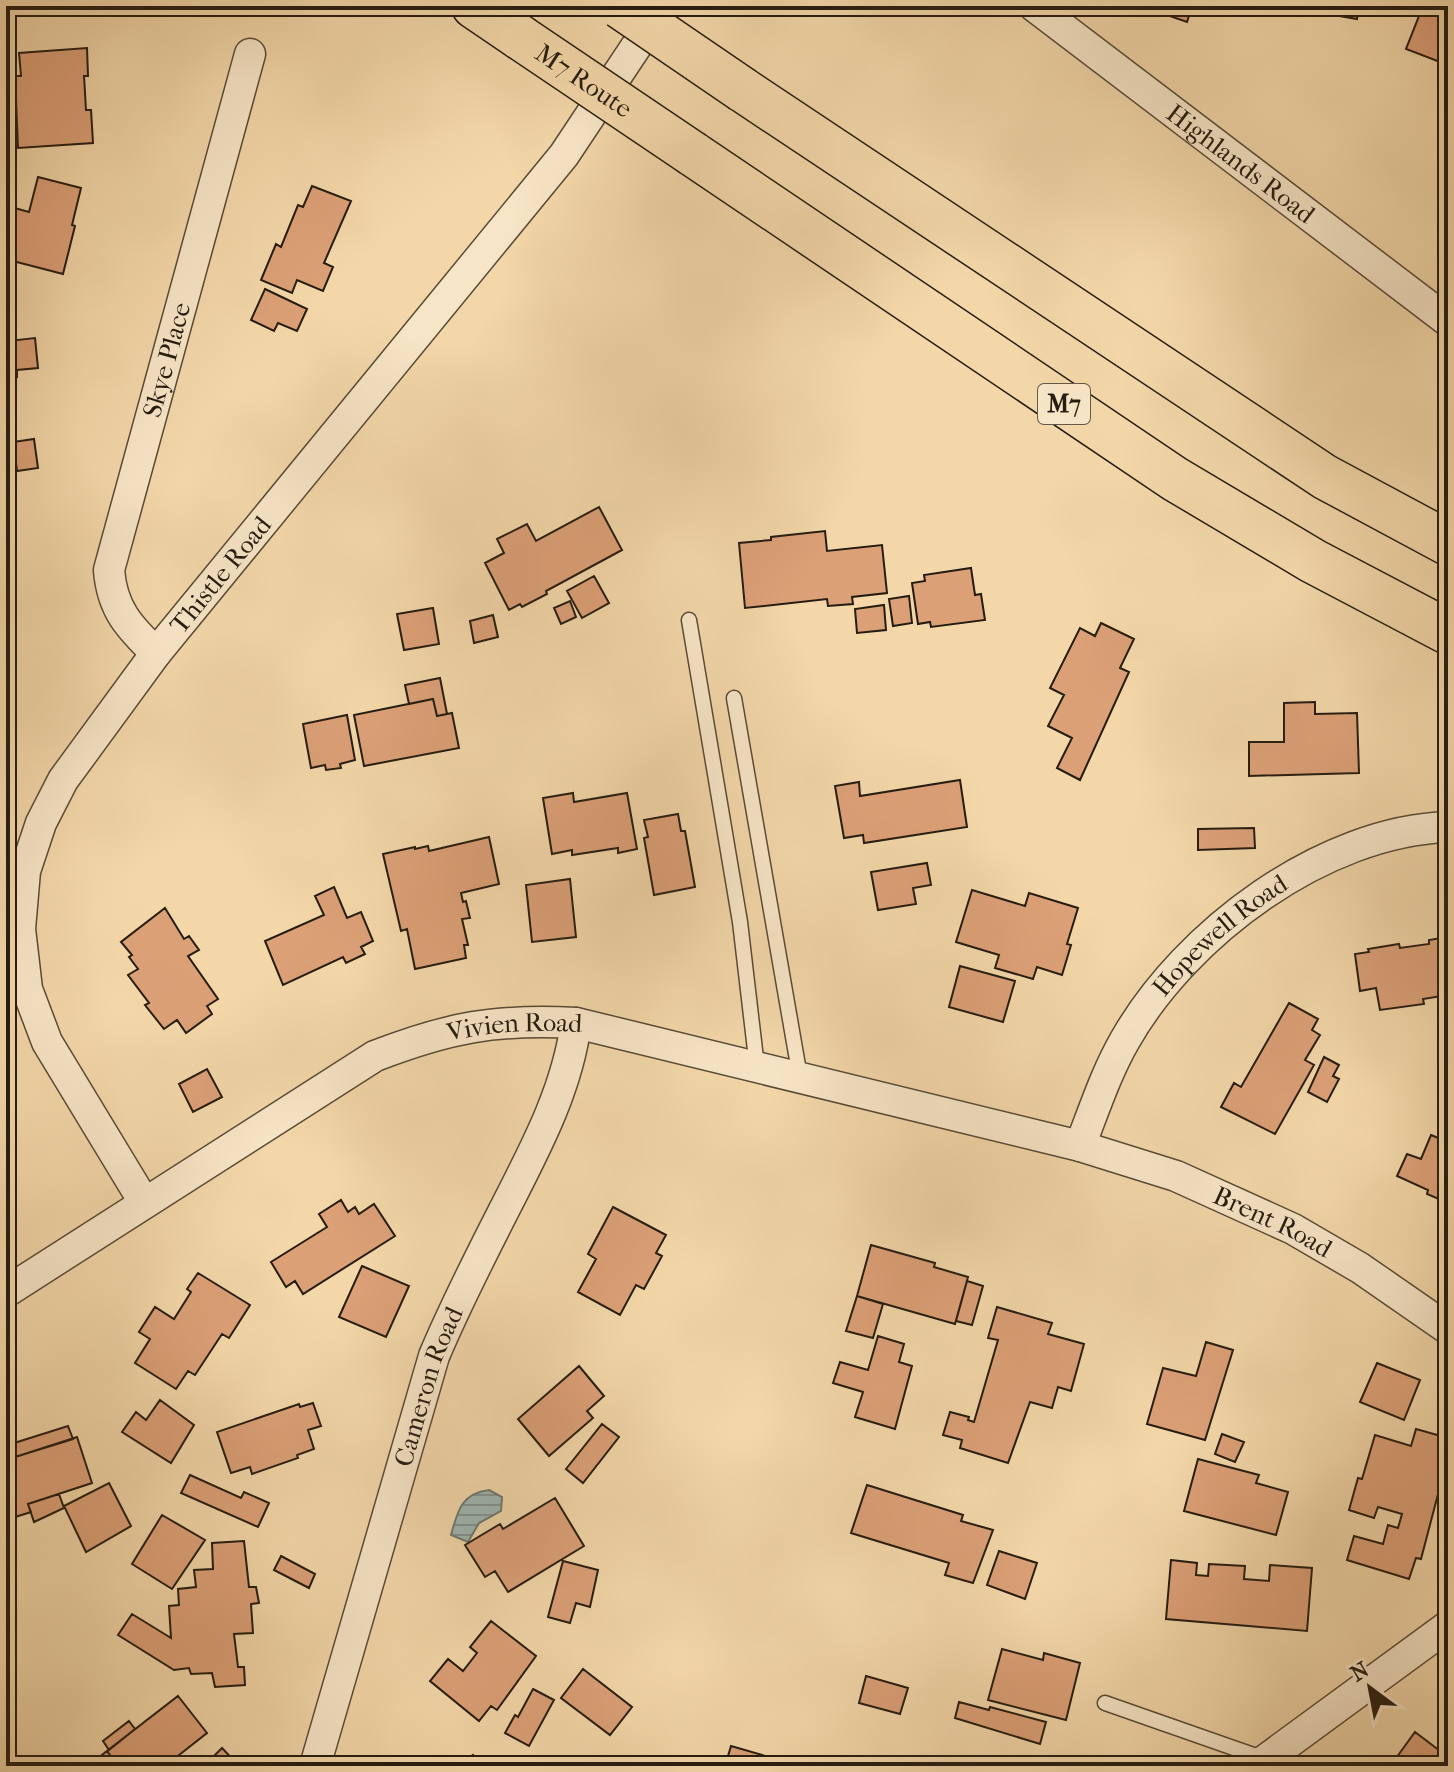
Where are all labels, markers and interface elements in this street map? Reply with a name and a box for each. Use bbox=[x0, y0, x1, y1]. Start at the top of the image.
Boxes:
street label: M7 Route bbox=[529, 37, 638, 125]
street label: Highlands Road bbox=[1160, 98, 1322, 231]
street label: Skye Place bbox=[136, 299, 197, 421]
road number: M7 bbox=[1038, 384, 1090, 424]
street label: Thistle Road bbox=[163, 509, 278, 640]
street label: Hopewell Road bbox=[1146, 868, 1294, 1002]
street label: Vivien Road bbox=[443, 1007, 584, 1048]
street label: Brent Road bbox=[1208, 1180, 1338, 1265]
street label: Cameron Road bbox=[388, 1301, 470, 1470]
north arrow bbox=[1330, 1648, 1410, 1728]
text: N bbox=[1346, 1656, 1374, 1687]

